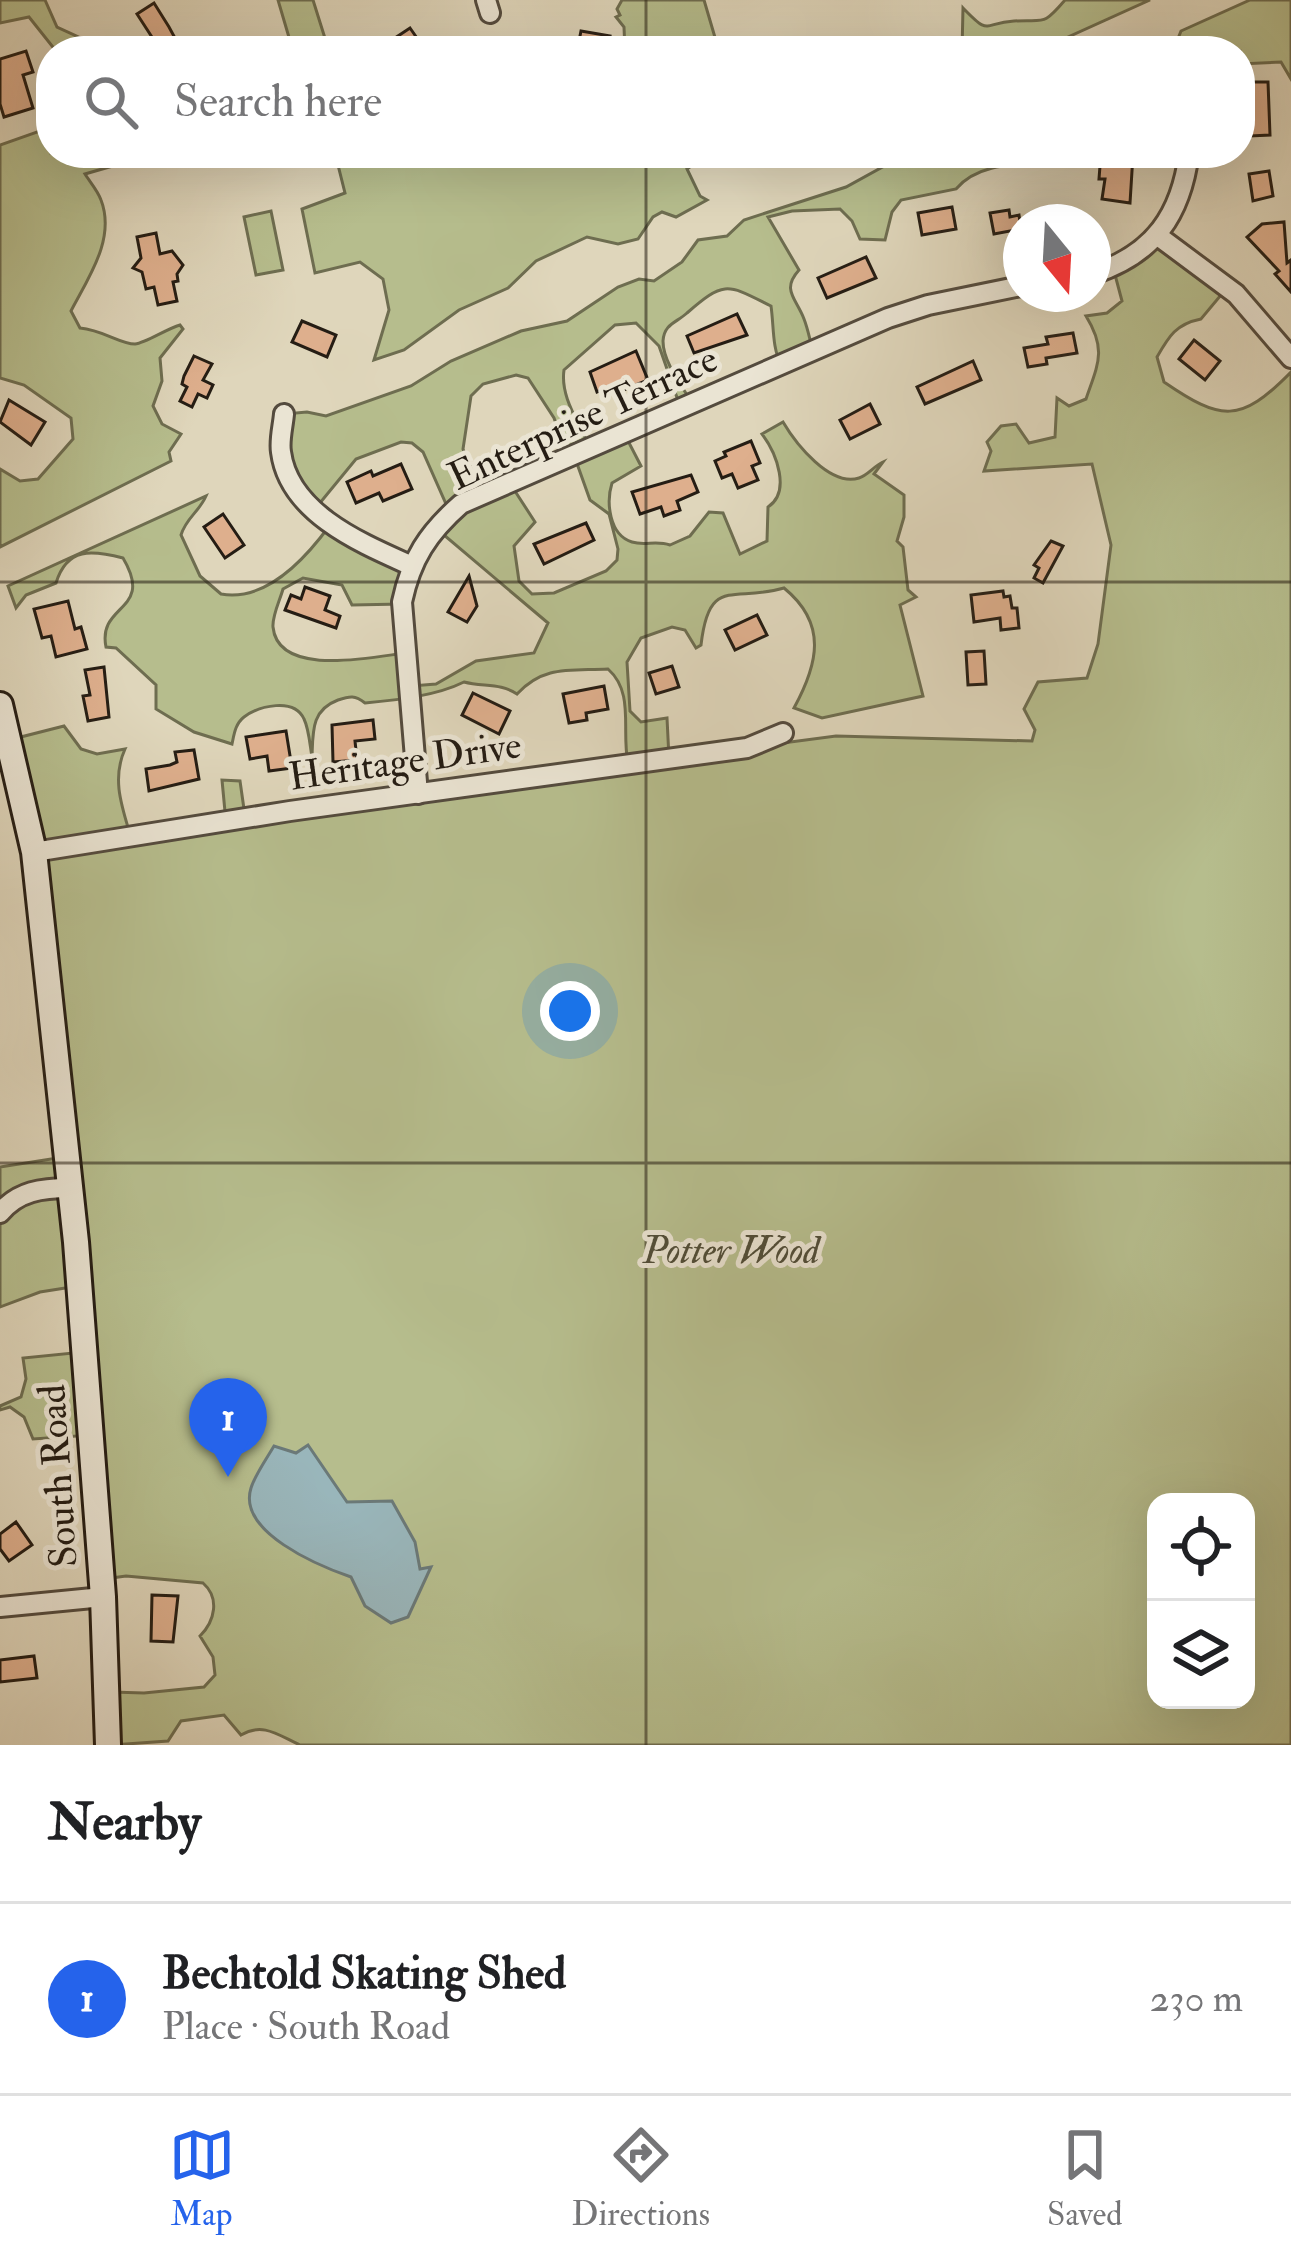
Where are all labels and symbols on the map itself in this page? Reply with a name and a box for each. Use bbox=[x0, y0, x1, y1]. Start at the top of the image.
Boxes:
north arrow bbox=[1003, 204, 1111, 312]
street label: Enterprise Terrace bbox=[441, 334, 725, 502]
street label: Heritage Drive bbox=[286, 720, 524, 802]
your location bbox=[540, 981, 600, 1041]
park label: Potter Wood bbox=[641, 1226, 822, 1275]
pin: 1 bbox=[189, 1378, 267, 1477]
street label: South Road bbox=[27, 1383, 89, 1569]

